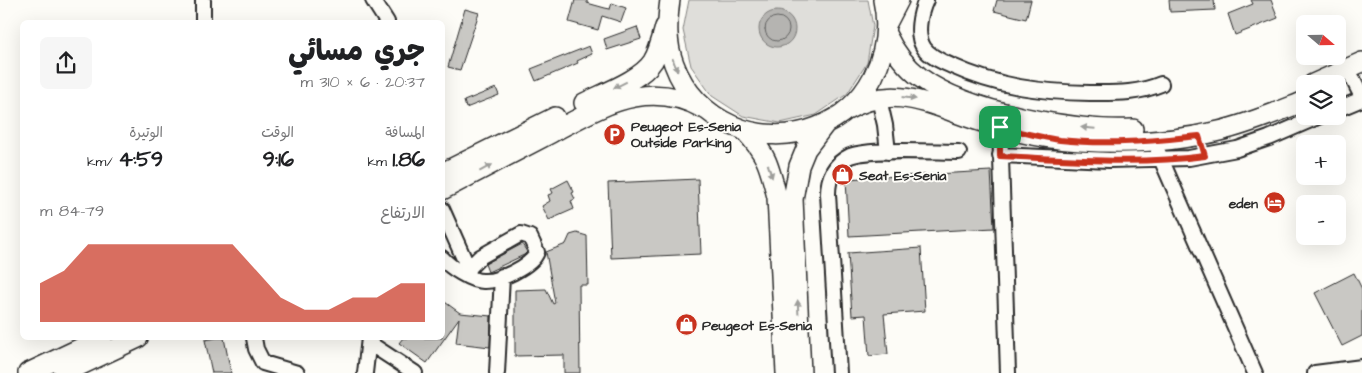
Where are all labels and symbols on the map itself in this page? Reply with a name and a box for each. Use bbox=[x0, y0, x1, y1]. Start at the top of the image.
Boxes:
north arrow bbox=[1296, 15, 1346, 65]
one-way arrow bbox=[671, 58, 679, 73]
one-way arrow bbox=[612, 81, 627, 89]
one-way arrow bbox=[901, 95, 917, 103]
pin bbox=[979, 106, 1021, 148]
place label: Peugeot Es-Senia Outside Parking bbox=[631, 117, 742, 154]
parking icon: Peugeot Es-Senia Outside Parking bbox=[603, 122, 627, 146]
one-way arrow bbox=[1080, 124, 1096, 132]
one-way arrow bbox=[479, 163, 492, 172]
shop icon: Seat Es-Senia bbox=[831, 163, 855, 187]
one-way arrow bbox=[767, 164, 774, 179]
place label: Seat Es-Senia bbox=[858, 166, 947, 186]
hotel icon: eden bbox=[1262, 191, 1286, 215]
place label: eden bbox=[1229, 194, 1258, 214]
one-way arrow bbox=[794, 299, 802, 315]
shop icon: Peugeot Es-Senia bbox=[674, 313, 698, 337]
place label: Peugeot Es-Senia bbox=[702, 316, 813, 337]

